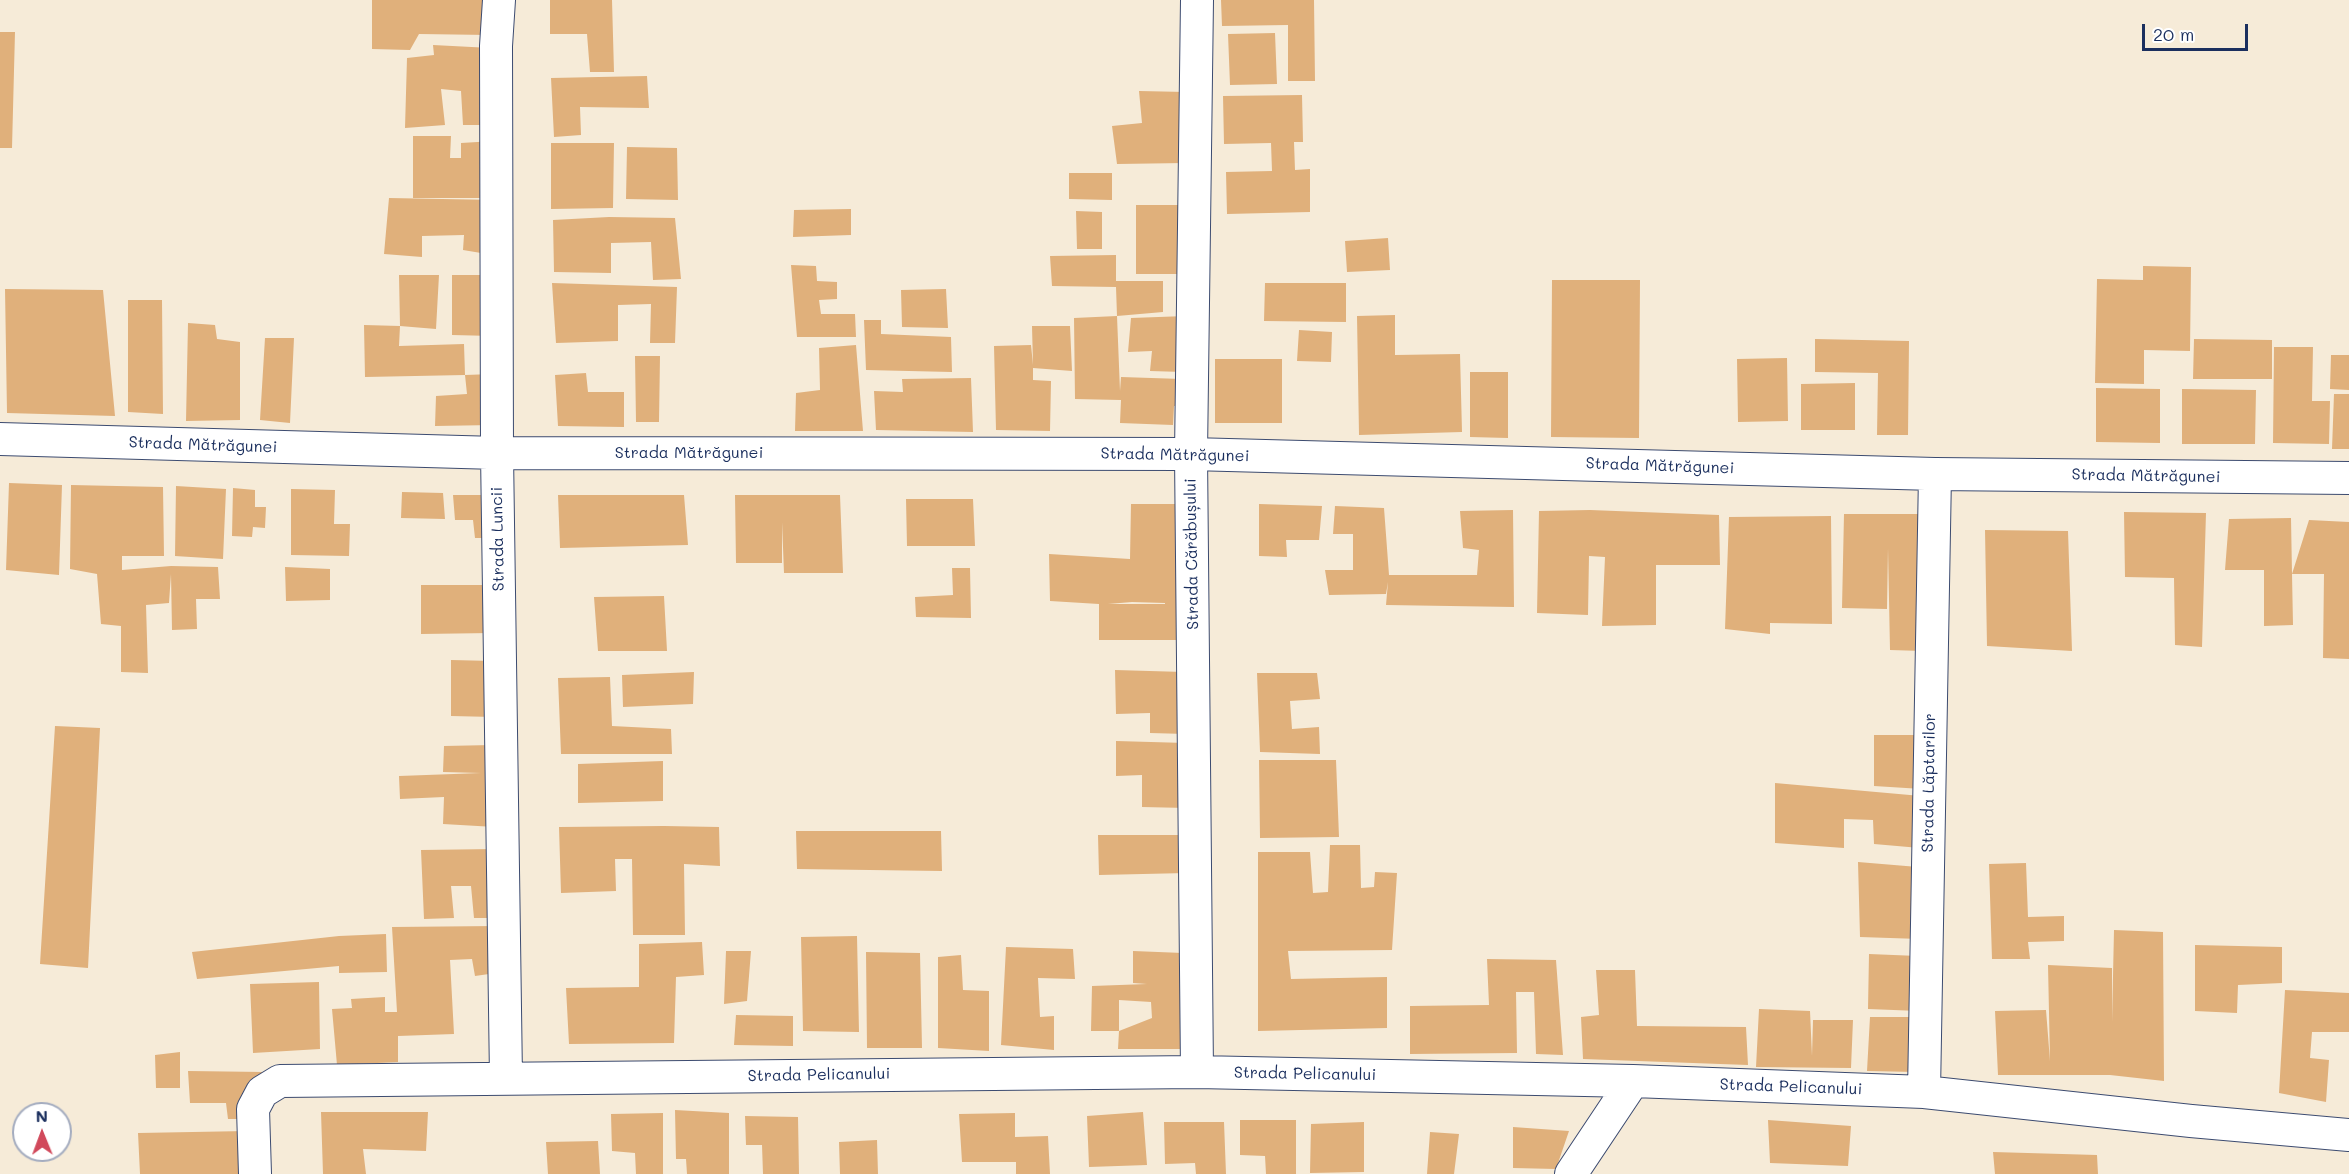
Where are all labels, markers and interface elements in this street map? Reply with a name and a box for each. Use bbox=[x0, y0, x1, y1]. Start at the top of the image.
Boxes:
scale bar bbox=[2145, 12, 2252, 50]
text: 20 m bbox=[2153, 22, 2194, 46]
street label: Strada Mătrăgunei bbox=[128, 433, 278, 457]
street label: Strada Mătrăgunei bbox=[615, 443, 763, 463]
street label: Strada Mătrăgunei bbox=[1100, 444, 1250, 466]
street label: Strada Mătrăgunei bbox=[1585, 454, 1735, 478]
street label: Strada Mătrăgunei bbox=[2071, 465, 2221, 487]
street label: Strada Cărăbușului bbox=[1181, 478, 1203, 630]
street label: Strada Luncii bbox=[487, 487, 509, 591]
street label: Strada Lăptarilor bbox=[1918, 713, 1940, 853]
street label: Strada Pelicanului bbox=[1234, 1063, 1376, 1085]
street label: Strada Pelicanului bbox=[748, 1064, 890, 1086]
street label: Strada Pelicanului bbox=[1719, 1075, 1863, 1099]
north arrow bbox=[12, 1102, 72, 1162]
text: N bbox=[35, 1105, 48, 1126]

